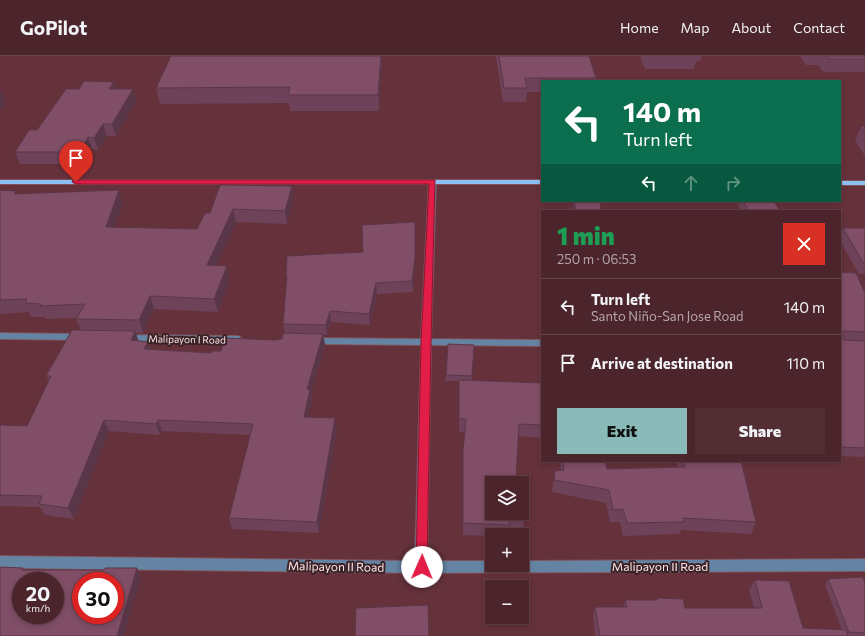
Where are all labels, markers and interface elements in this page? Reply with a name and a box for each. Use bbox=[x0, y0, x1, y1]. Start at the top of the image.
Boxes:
text: GoPilot bbox=[20, 16, 87, 39]
text: Home bbox=[620, 19, 659, 36]
text: Map bbox=[681, 19, 709, 36]
text: About bbox=[731, 19, 771, 36]
text: Contact bbox=[793, 19, 845, 36]
text: 140 m bbox=[623, 94, 701, 128]
icon: left bbox=[557, 96, 609, 148]
text: Turn left bbox=[623, 128, 692, 150]
pin bbox=[59, 141, 93, 182]
icon: arrive bbox=[65, 147, 87, 169]
icon: left bbox=[638, 172, 660, 194]
icon: ahead bbox=[680, 172, 702, 194]
icon: right bbox=[722, 172, 744, 194]
text: 1 min bbox=[557, 221, 615, 250]
button: close bbox=[783, 223, 825, 265]
text: 250 m · 06:53 bbox=[557, 251, 636, 267]
text: Turn left bbox=[591, 290, 650, 308]
icon: left bbox=[557, 296, 579, 318]
text: 140 m bbox=[784, 298, 825, 316]
text: Santo Niño-San Jose Road bbox=[591, 308, 744, 324]
street label: Malipayon I Road bbox=[148, 332, 226, 346]
icon: arrive bbox=[557, 352, 579, 374]
text: Arrive at destination bbox=[591, 354, 733, 372]
text: 110 m bbox=[786, 354, 825, 372]
button: Exit bbox=[557, 408, 687, 454]
button: Share bbox=[695, 408, 825, 454]
map controls bbox=[485, 476, 529, 624]
button: layers bbox=[485, 476, 529, 520]
button: + bbox=[485, 528, 529, 572]
position arrow bbox=[401, 546, 443, 588]
street label: Malipayon II Road bbox=[288, 558, 384, 574]
street label: Malipayon II Road bbox=[612, 559, 708, 573]
speed limit sign: 30 bbox=[72, 572, 124, 624]
button: − bbox=[485, 580, 529, 624]
text: 20 bbox=[26, 581, 50, 605]
text: km/h bbox=[26, 602, 50, 614]

